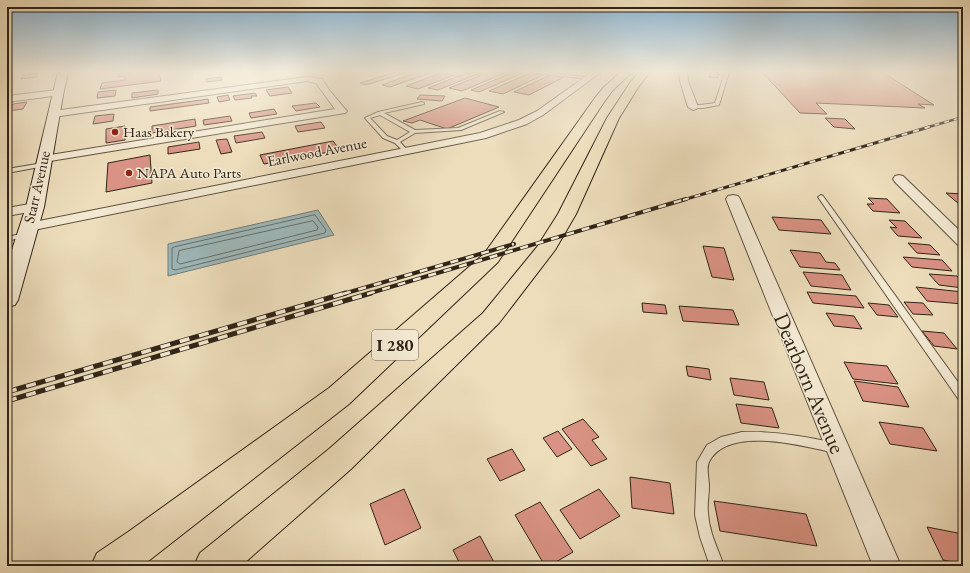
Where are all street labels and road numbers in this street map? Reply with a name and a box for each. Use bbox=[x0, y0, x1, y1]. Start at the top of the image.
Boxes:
street label: Earlwood Avenue bbox=[265, 133, 368, 170]
street label: Starr Avenue bbox=[19, 149, 54, 225]
street label: Dearborn Avenue bbox=[767, 308, 852, 458]
road number: I 280 bbox=[372, 330, 418, 360]

